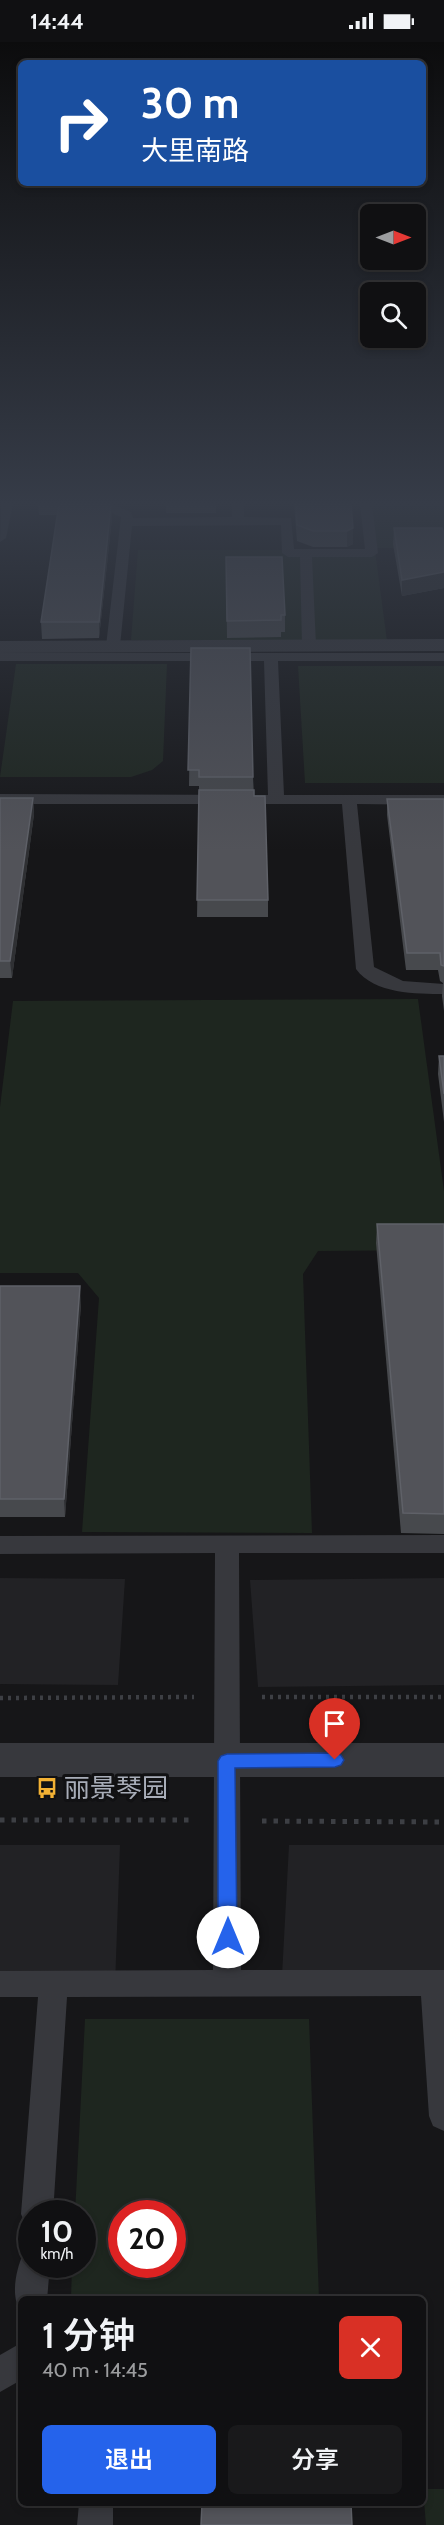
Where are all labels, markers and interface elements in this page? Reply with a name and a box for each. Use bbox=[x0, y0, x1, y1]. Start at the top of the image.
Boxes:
text: 14:44 bbox=[30, 8, 84, 35]
text: 30 m bbox=[141, 77, 239, 129]
icon: right bbox=[42, 84, 120, 162]
text: 大里南路 bbox=[141, 134, 249, 167]
north arrow bbox=[360, 204, 426, 270]
map controls bbox=[360, 204, 426, 348]
button: search bbox=[360, 282, 426, 348]
pin bbox=[309, 1698, 360, 1760]
icon: arrive bbox=[318, 1707, 351, 1740]
place label: 丽景琴园 bbox=[64, 1772, 168, 1804]
bus stop icon: 丽景琴园 bbox=[35, 1776, 59, 1800]
position arrow bbox=[196, 1905, 260, 1969]
speed limit sign: 20 bbox=[108, 2200, 186, 2278]
text: 10 bbox=[41, 2213, 73, 2250]
text: km/h bbox=[41, 2245, 73, 2263]
text: 1 分钟 bbox=[42, 2313, 135, 2357]
button: close bbox=[339, 2316, 402, 2379]
text: 40 m · 14:45 bbox=[42, 2358, 148, 2382]
button: 退出 bbox=[42, 2425, 216, 2494]
button: 分享 bbox=[228, 2425, 402, 2494]

